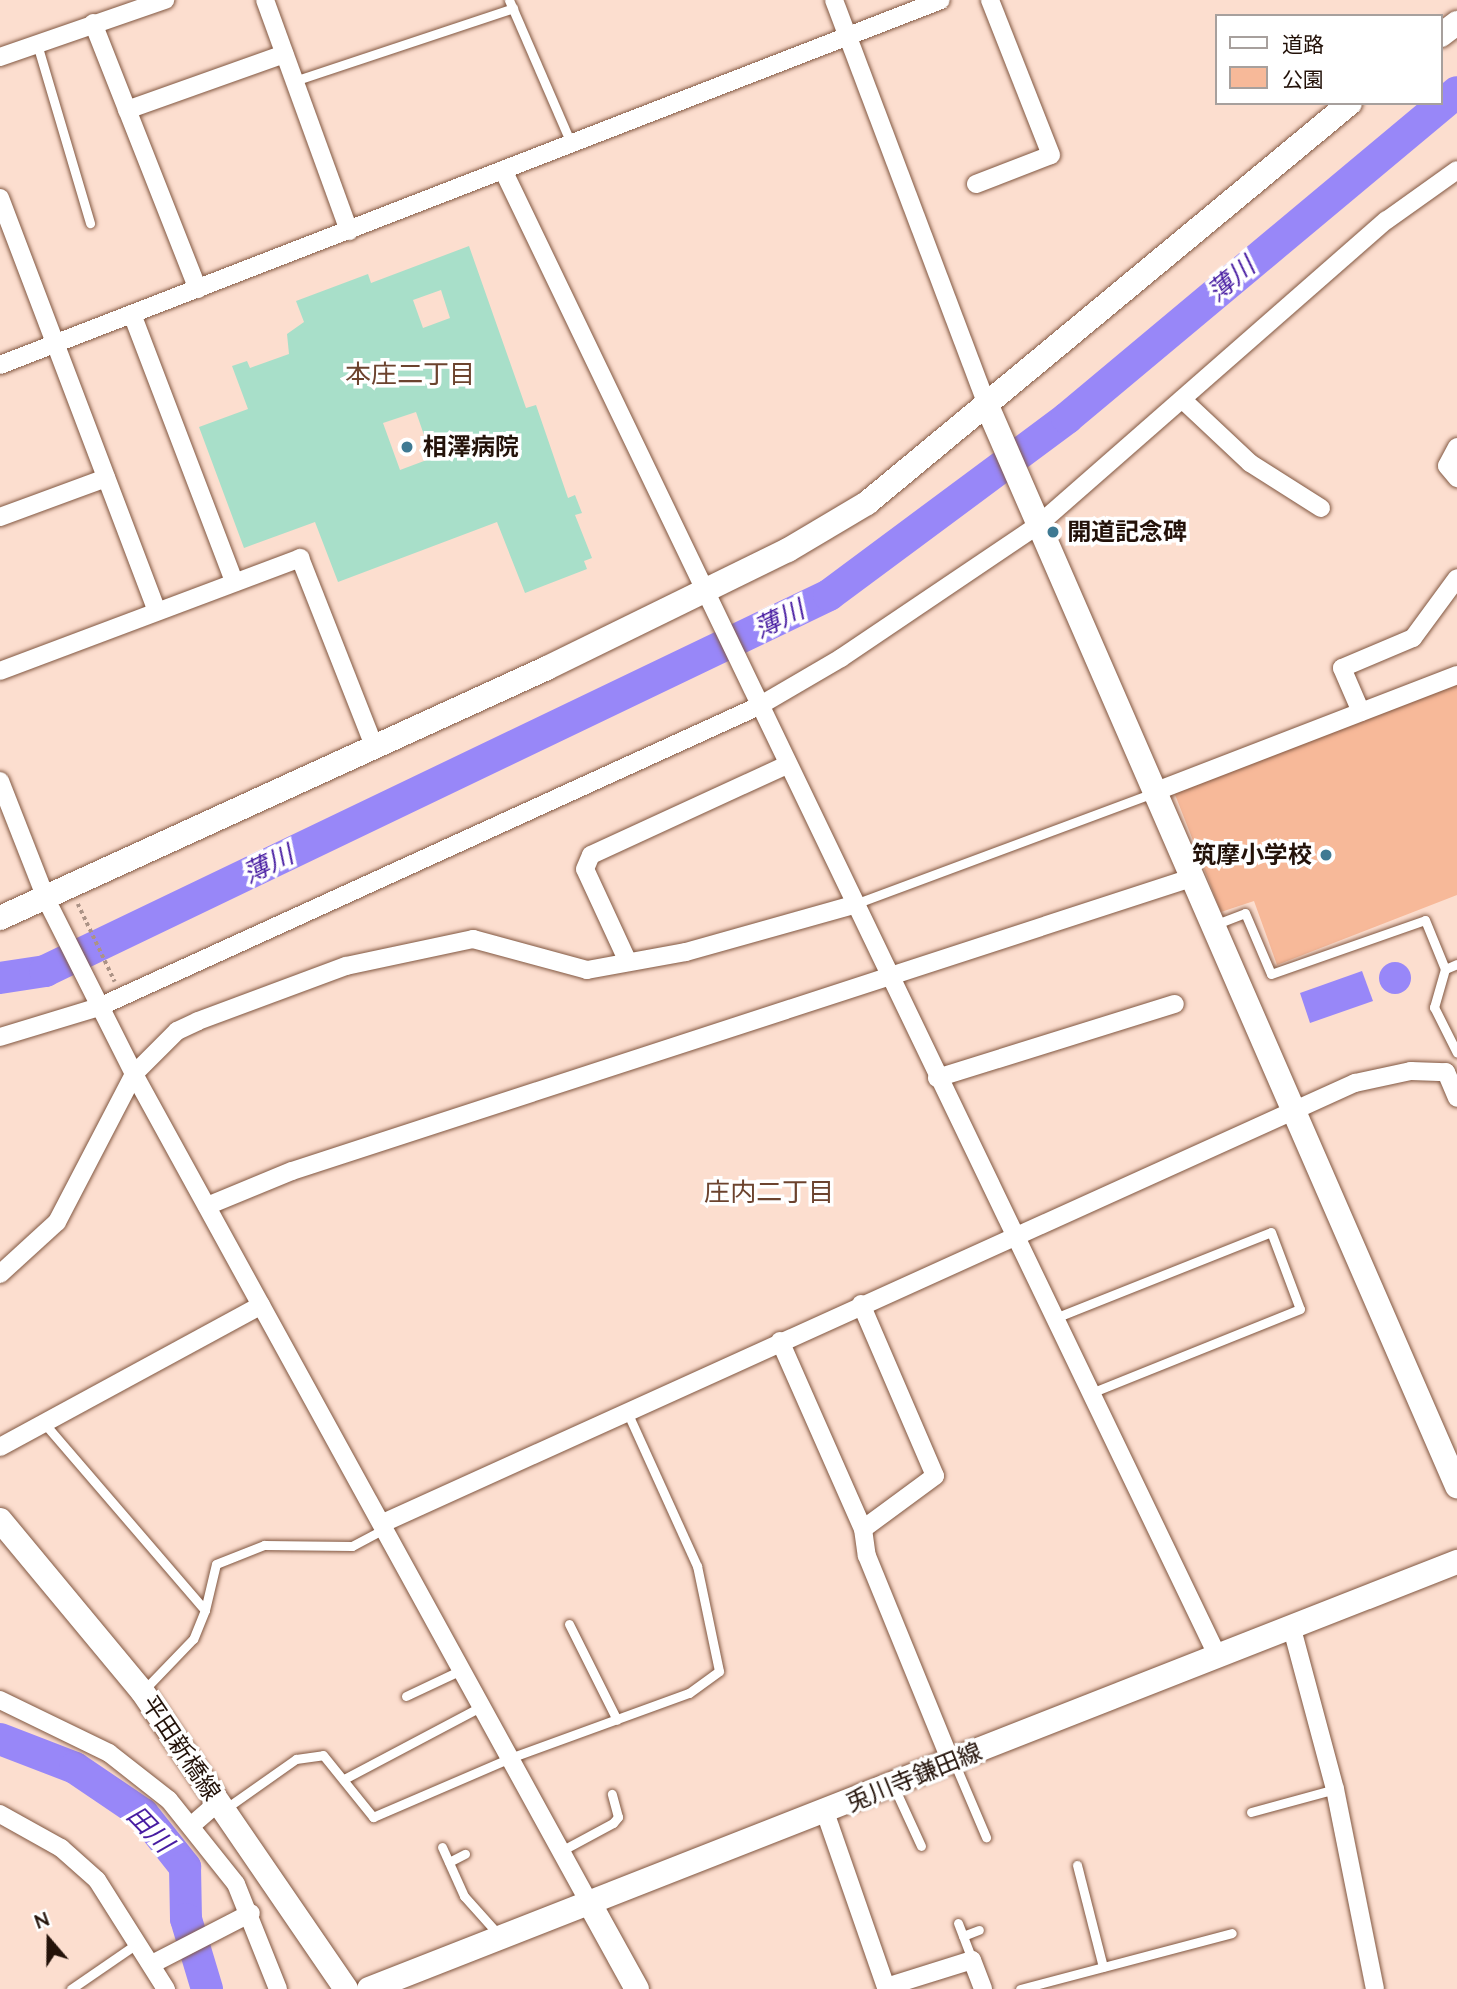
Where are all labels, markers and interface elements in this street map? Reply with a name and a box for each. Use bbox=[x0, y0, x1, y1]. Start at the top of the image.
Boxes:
legend bbox=[1216, 14, 1443, 105]
text: 道路 bbox=[1282, 31, 1324, 57]
text: 公園 bbox=[1282, 66, 1324, 92]
water label: 薄川 bbox=[1201, 250, 1261, 308]
district label: 本庄二丁目 bbox=[345, 358, 475, 390]
place label: 相澤病院 bbox=[423, 433, 519, 461]
marker: 相澤病院 bbox=[397, 437, 417, 457]
place label: 開道記念碑 bbox=[1067, 518, 1187, 546]
marker: 開道記念碑 bbox=[1045, 524, 1061, 540]
water label: 薄川 bbox=[749, 594, 809, 644]
water label: 薄川 bbox=[238, 839, 298, 889]
place label: 筑摩小学校 bbox=[1192, 841, 1312, 869]
marker: 筑摩小学校 bbox=[1318, 847, 1334, 863]
district label: 庄内二丁目 bbox=[704, 1176, 834, 1208]
street label: 平田新橋線 bbox=[136, 1690, 226, 1806]
street label: 兎川寺鎌田線 bbox=[842, 1737, 986, 1817]
water label: 田川 bbox=[121, 1799, 179, 1859]
north arrow bbox=[14, 1905, 84, 1975]
text: N bbox=[31, 1907, 53, 1934]

